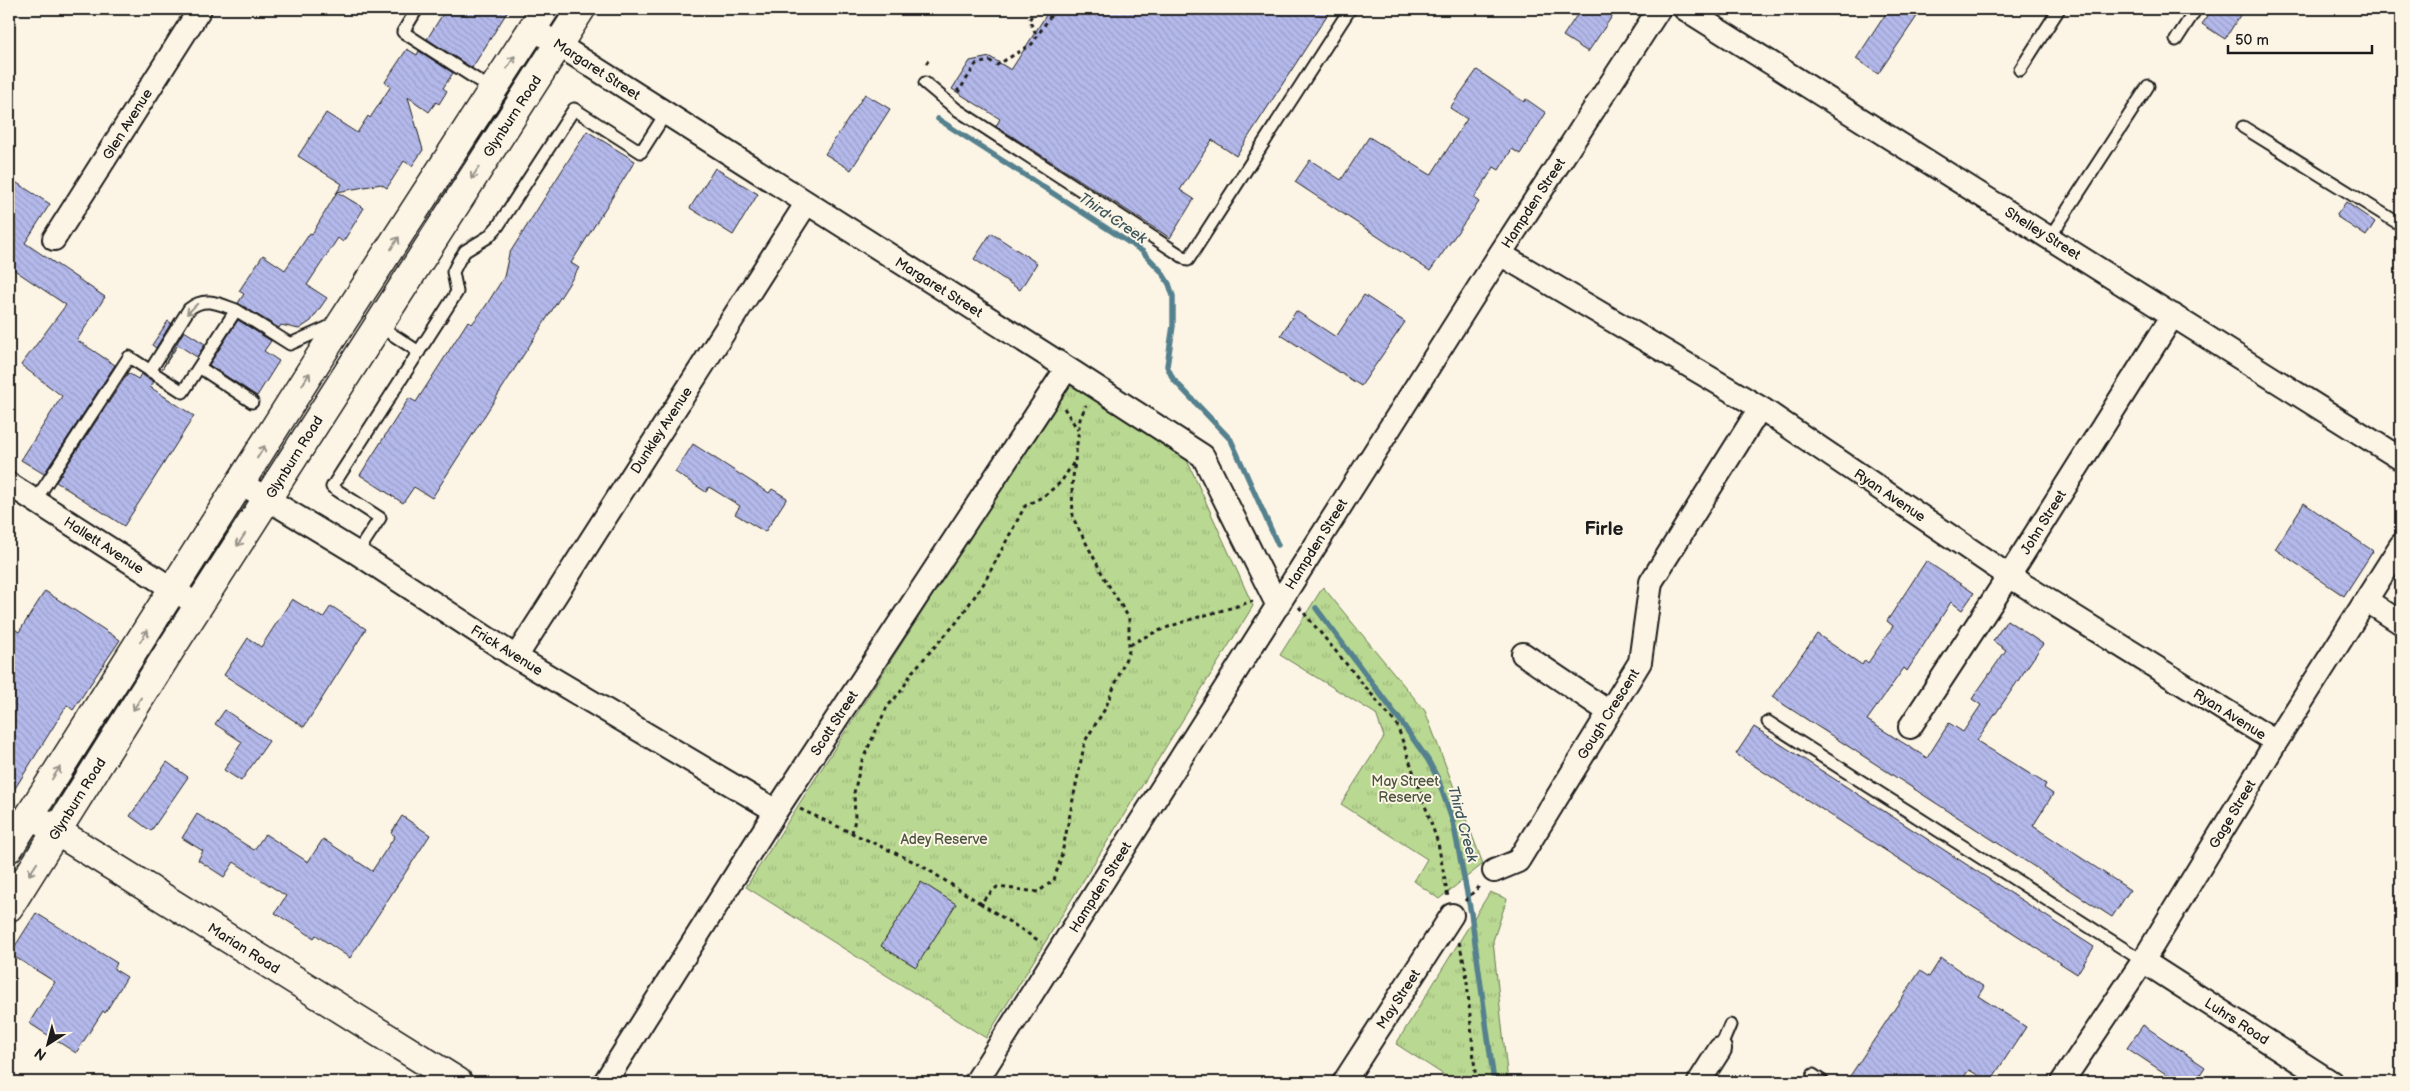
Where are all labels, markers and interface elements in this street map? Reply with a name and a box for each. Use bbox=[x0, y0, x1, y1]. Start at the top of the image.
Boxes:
scale bar bbox=[2228, 22, 2371, 54]
text: 50 m bbox=[2235, 31, 2269, 50]
street label: Margaret Street bbox=[550, 35, 644, 104]
one-way arrow bbox=[506, 55, 517, 69]
street label: Glynburn Road bbox=[480, 72, 545, 160]
street label: Glen Avenue bbox=[99, 86, 156, 163]
street label: Hampden Street bbox=[1498, 154, 1569, 252]
one-way arrow bbox=[470, 166, 480, 180]
water label: Third Creek bbox=[1075, 189, 1151, 249]
street label: Shelley Street bbox=[2002, 203, 2084, 264]
one-way arrow bbox=[390, 236, 400, 250]
street label: Margaret Street bbox=[892, 254, 986, 322]
one-way arrow bbox=[186, 303, 198, 315]
one-way arrow bbox=[301, 372, 312, 386]
street label: Dunkley Avenue bbox=[627, 384, 696, 477]
street label: Glynburn Road bbox=[262, 413, 327, 502]
one-way arrow bbox=[256, 445, 266, 459]
street label: Ryan Avenue bbox=[1851, 465, 1929, 526]
street label: John Street bbox=[2017, 486, 2070, 558]
street label: Hampden Street bbox=[1282, 495, 1352, 593]
street label: Hallett Avenue bbox=[61, 513, 147, 578]
district label: Firle bbox=[1585, 518, 1623, 541]
one-way arrow bbox=[236, 533, 246, 547]
street label: Frick Avenue bbox=[468, 622, 546, 679]
one-way arrow bbox=[139, 630, 149, 644]
street label: Gough Crescent bbox=[1574, 665, 1643, 763]
street label: Ryan Avenue bbox=[2190, 685, 2269, 744]
street label: Scott Street bbox=[807, 687, 862, 759]
one-way arrow bbox=[131, 696, 141, 710]
street label: Glynburn Road bbox=[45, 755, 110, 844]
one-way arrow bbox=[51, 766, 61, 780]
park label: May Street Reserve bbox=[1371, 773, 1439, 806]
street label: Gage Street bbox=[2205, 776, 2260, 852]
water label: Third Creek bbox=[1443, 784, 1482, 865]
park label: Adey Reserve bbox=[900, 831, 988, 848]
street label: Hampden Street bbox=[1066, 838, 1136, 936]
one-way arrow bbox=[28, 862, 38, 876]
street label: Marian Road bbox=[205, 920, 283, 977]
street label: May Street bbox=[1373, 966, 1424, 1032]
street label: Luhrs Road bbox=[2201, 994, 2272, 1048]
north arrow bbox=[22, 1018, 72, 1068]
text: N bbox=[31, 1044, 50, 1064]

